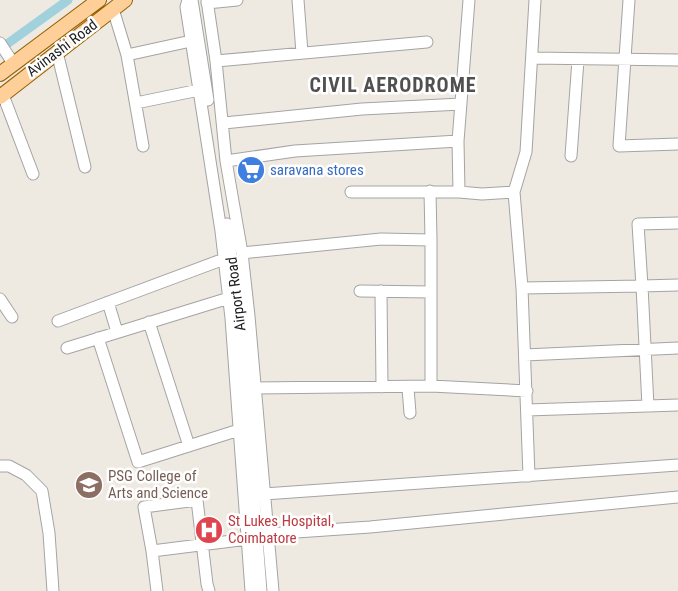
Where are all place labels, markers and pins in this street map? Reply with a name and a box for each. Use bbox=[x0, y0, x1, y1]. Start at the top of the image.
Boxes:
supermarket icon: saravana stores bbox=[236, 155, 266, 185]
place label: saravana stores bbox=[270, 161, 364, 179]
place label: PSG College of Arts and Science bbox=[108, 467, 208, 502]
school or university icon: PSG College of Arts and Science bbox=[74, 470, 104, 500]
place label: St Lukes Hospital, Coimbatore bbox=[228, 512, 334, 547]
hospital icon: St Lukes Hospital, Coimbatore bbox=[194, 515, 224, 545]

